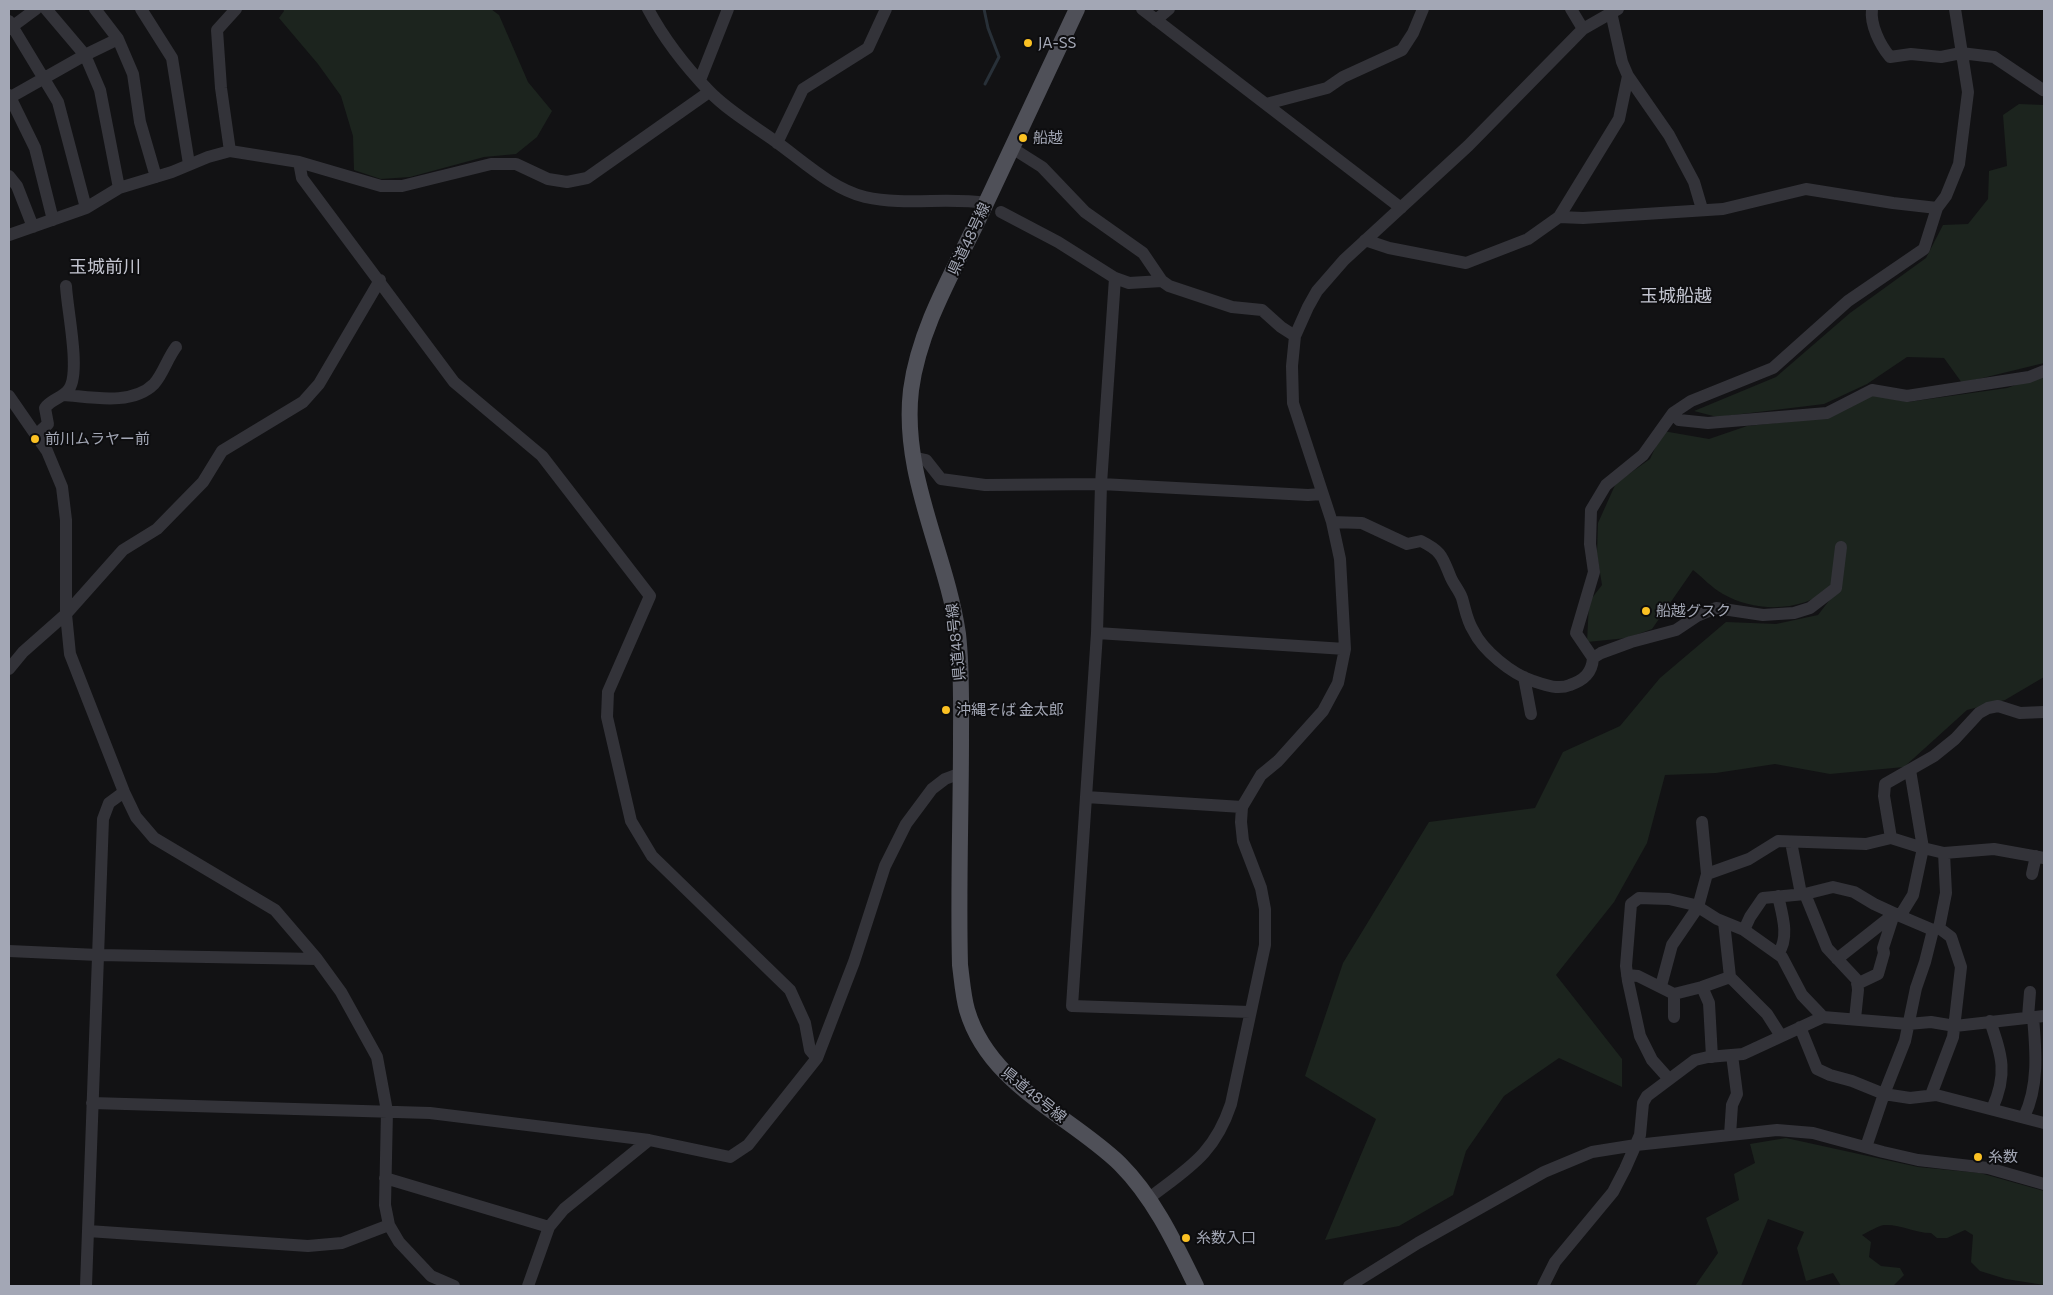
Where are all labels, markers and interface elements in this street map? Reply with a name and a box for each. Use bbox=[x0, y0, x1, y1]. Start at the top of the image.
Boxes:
place label: JA-SS bbox=[1038, 34, 1076, 52]
marker: JA-SS bbox=[1022, 37, 1034, 49]
place label: 船越 bbox=[1033, 129, 1063, 147]
marker: 船越 bbox=[1017, 132, 1029, 144]
street label: 県道48号線 bbox=[944, 200, 994, 278]
district label: 玉城前川 bbox=[69, 256, 141, 278]
district label: 玉城船越 bbox=[1640, 285, 1712, 307]
place label: 前川ムラヤー前 bbox=[45, 430, 150, 448]
marker: 前川ムラヤー前 bbox=[29, 433, 41, 445]
street label: 県道48号線 bbox=[943, 602, 969, 682]
place label: 船越グスク bbox=[1656, 602, 1731, 620]
marker: 船越グスク bbox=[1640, 605, 1652, 617]
place label: 沖縄そば 金太郎 bbox=[956, 701, 1064, 719]
marker: 沖縄そば 金太郎 bbox=[940, 704, 952, 716]
street label: 県道48号線 bbox=[998, 1063, 1070, 1127]
place label: 糸数 bbox=[1988, 1148, 2018, 1166]
marker: 糸数 bbox=[1972, 1151, 1984, 1163]
place label: 糸数入口 bbox=[1196, 1229, 1256, 1247]
marker: 糸数入口 bbox=[1180, 1232, 1192, 1244]

